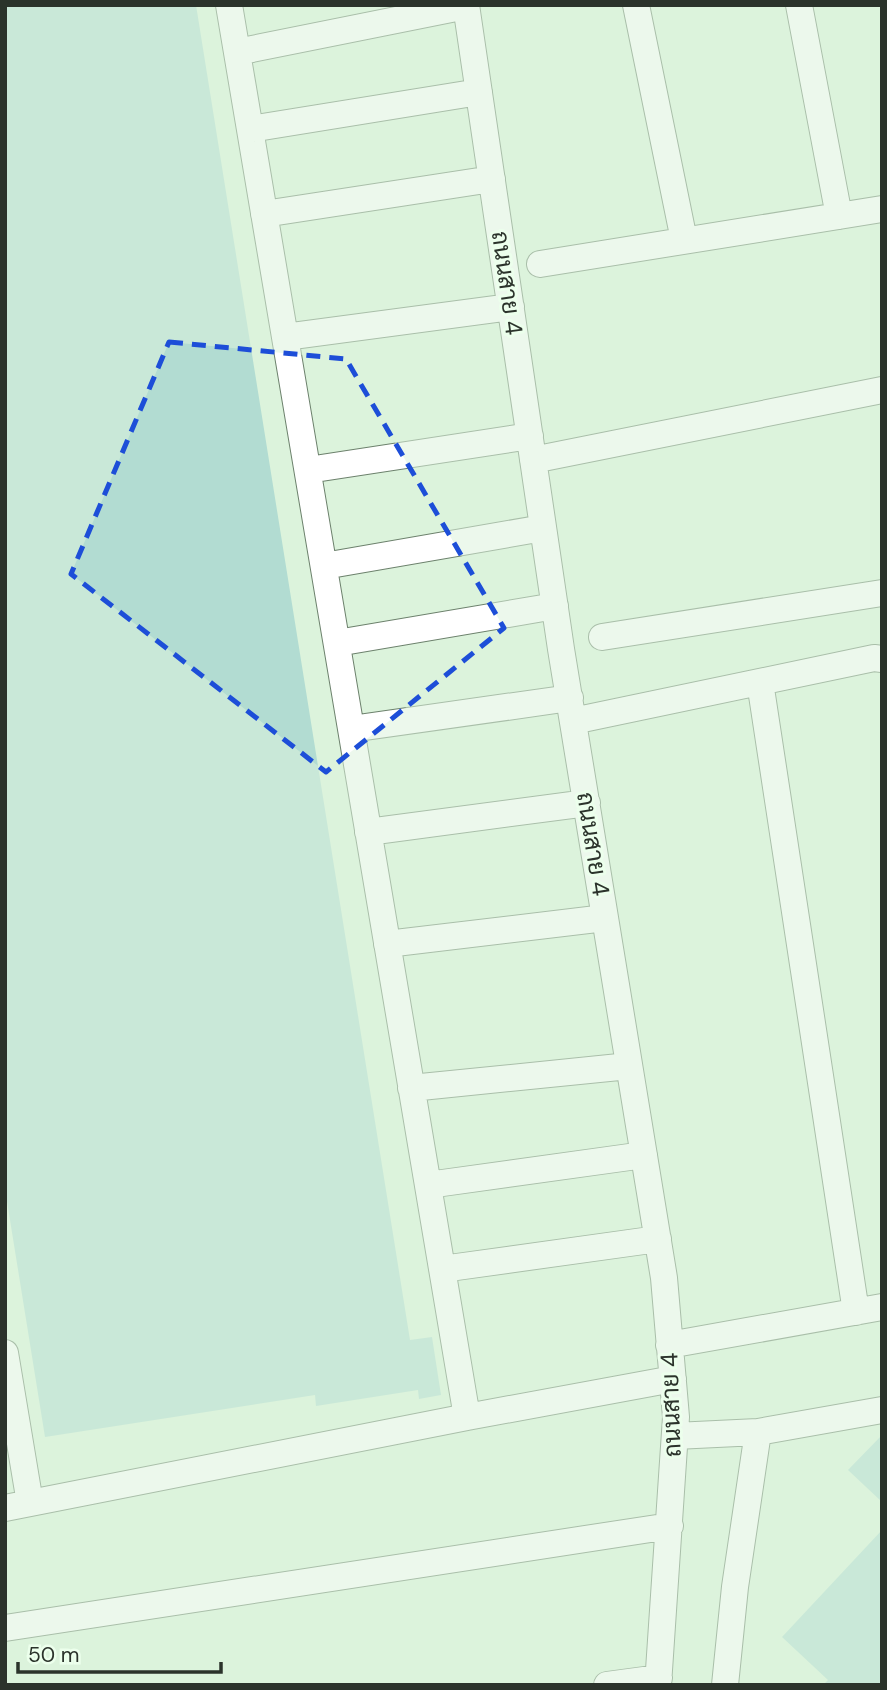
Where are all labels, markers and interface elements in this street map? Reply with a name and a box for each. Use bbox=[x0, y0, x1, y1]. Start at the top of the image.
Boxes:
street label: ถนนสาย 4 bbox=[485, 229, 530, 337]
street label: ถนนสาย 4 bbox=[570, 790, 617, 898]
street label: ถนนสาย 4 bbox=[653, 1352, 688, 1458]
scale bar bbox=[18, 1630, 220, 1674]
text: 50 m bbox=[28, 1641, 79, 1669]

